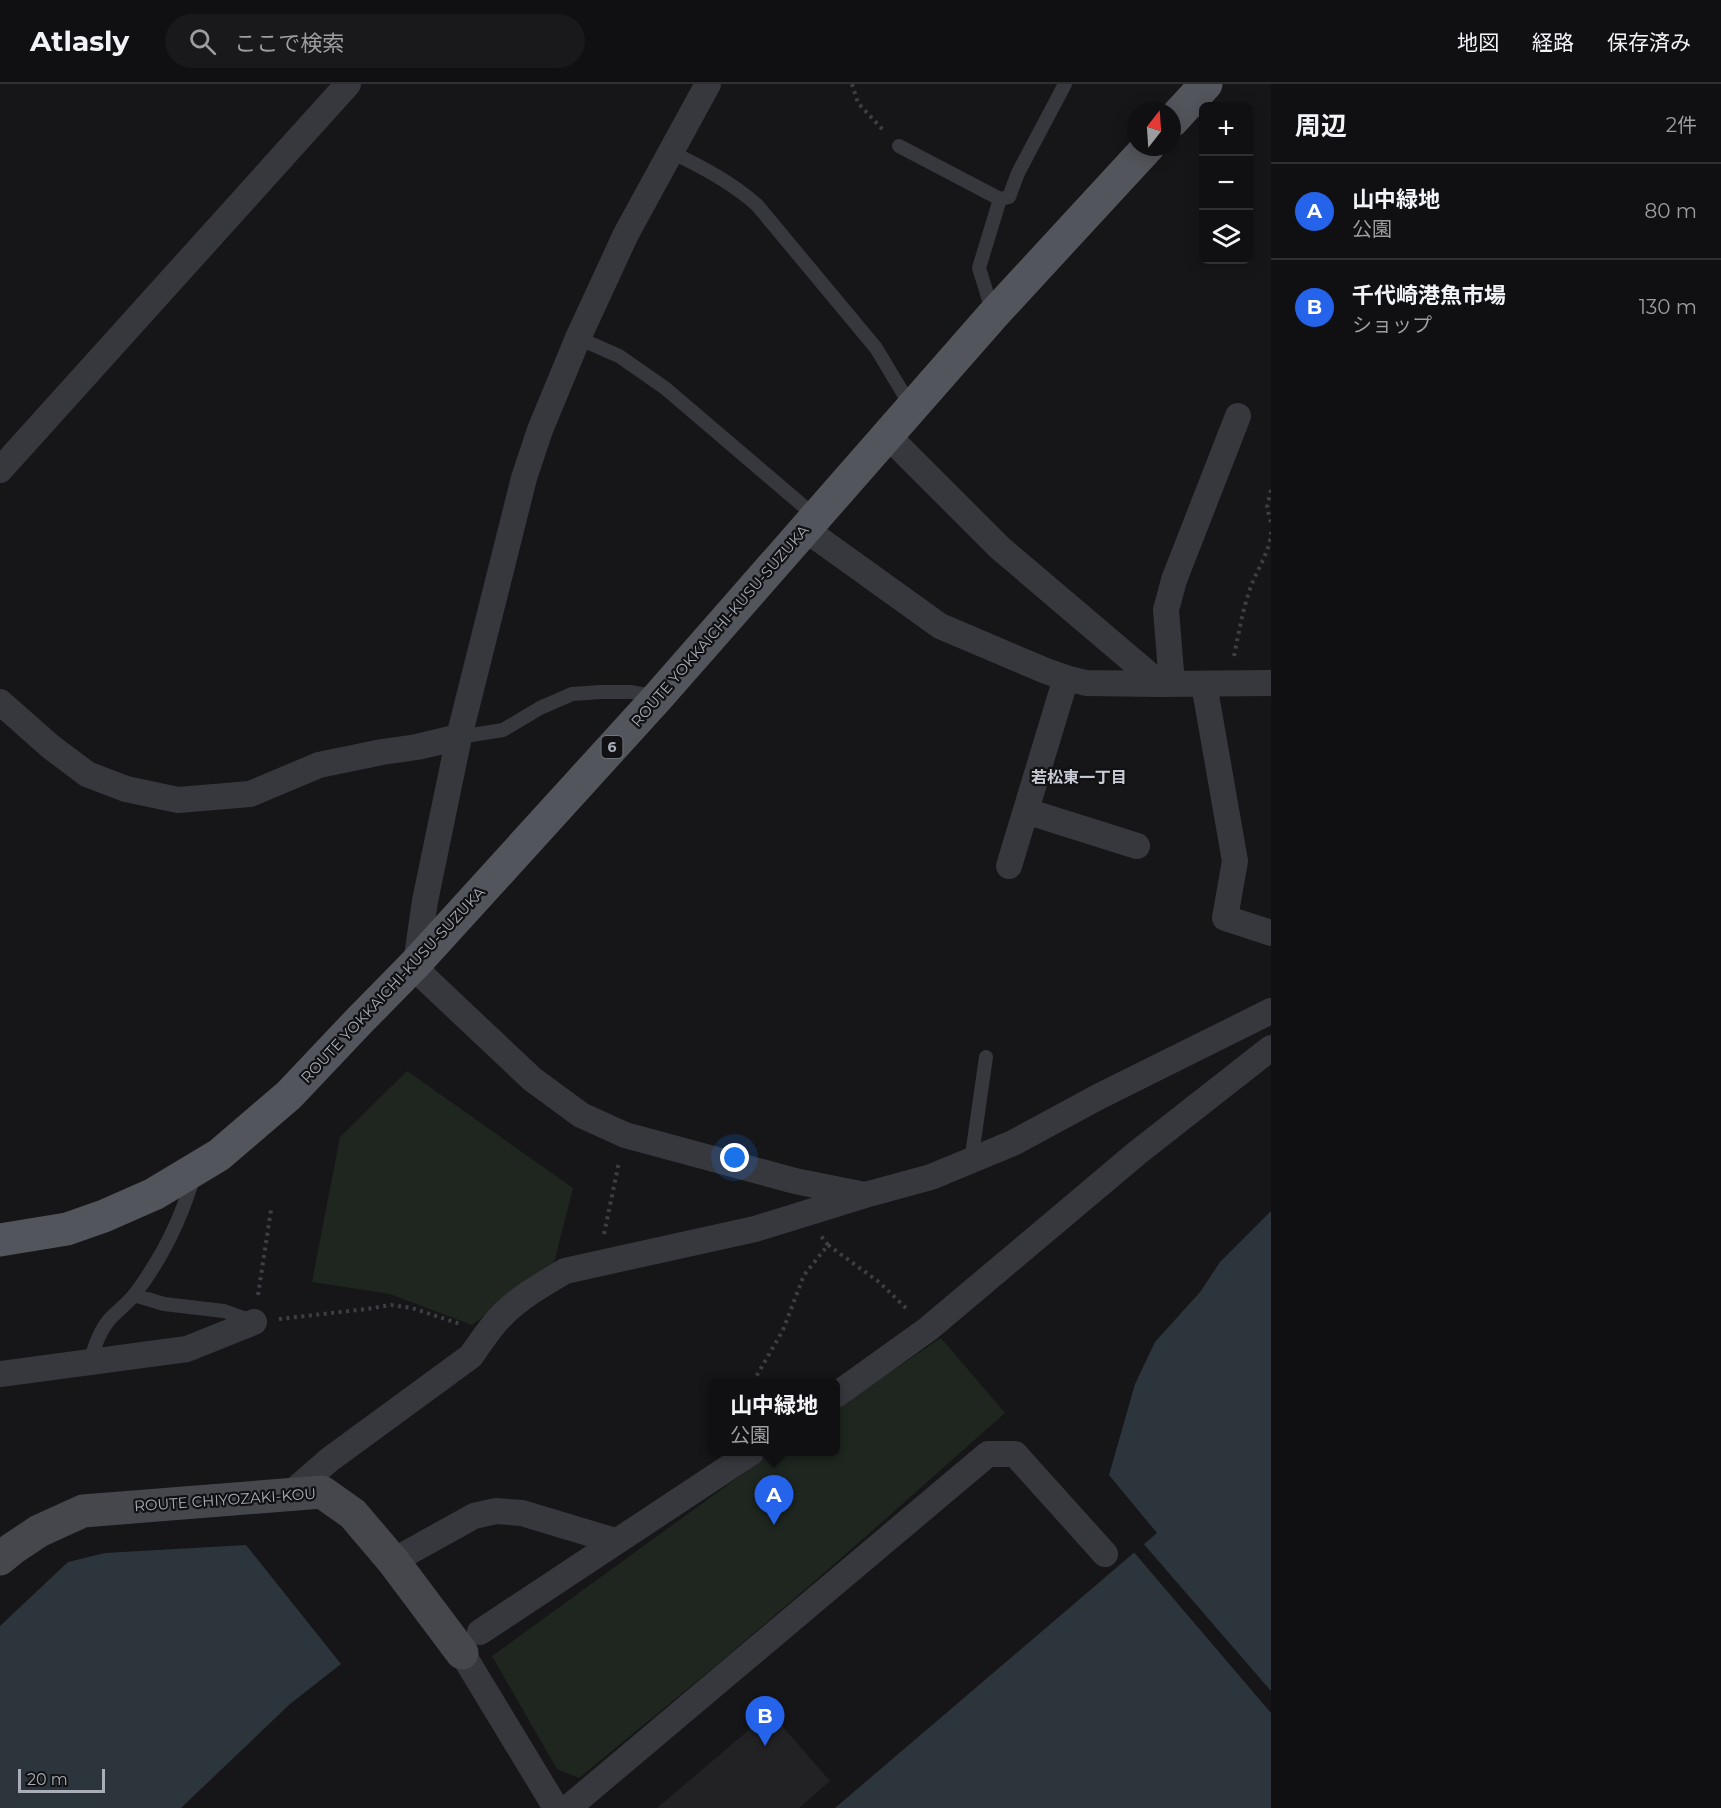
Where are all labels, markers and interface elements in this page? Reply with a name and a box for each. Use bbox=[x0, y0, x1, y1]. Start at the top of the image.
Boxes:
search box bbox=[165, 14, 585, 68]
text: Atlasly bbox=[30, 24, 129, 58]
icon: search bbox=[186, 25, 219, 58]
text: ここで検索 bbox=[234, 30, 344, 57]
text: 地図 bbox=[1457, 30, 1499, 55]
text: 経路 bbox=[1532, 30, 1574, 55]
text: 保存済み bbox=[1607, 30, 1691, 55]
north arrow bbox=[1127, 102, 1181, 156]
map controls bbox=[1199, 102, 1253, 264]
button: + bbox=[1199, 102, 1253, 156]
text: 周辺 bbox=[1295, 110, 1347, 142]
text: 2件 bbox=[1666, 113, 1697, 137]
button: − bbox=[1199, 156, 1253, 210]
text: 山中緑地 bbox=[1352, 186, 1440, 213]
text: A bbox=[1307, 199, 1322, 223]
text: 80 m bbox=[1645, 199, 1697, 223]
button: layers bbox=[1199, 210, 1253, 264]
text: 公園 bbox=[1352, 217, 1392, 241]
text: 千代崎港魚市場 bbox=[1352, 282, 1506, 309]
text: B bbox=[1307, 295, 1322, 319]
text: 130 m bbox=[1639, 295, 1697, 319]
text: ショップ bbox=[1352, 313, 1432, 337]
street label: ROUTE YOKKAICHI-KUSU-SUZUKA bbox=[627, 521, 813, 731]
road number: 6 bbox=[602, 736, 622, 758]
district label: 若松東一丁目 bbox=[1031, 768, 1127, 787]
street label: ROUTE YOKKAICHI-KUSU-SUZUKA bbox=[297, 882, 489, 1087]
your location bbox=[720, 1143, 749, 1172]
popup bbox=[708, 1378, 840, 1456]
text: 山中緑地 bbox=[730, 1392, 818, 1419]
text: 公園 bbox=[730, 1423, 770, 1447]
pin: A bbox=[754, 1476, 794, 1525]
street label: ROUTE CHIYOZAKI-KOU bbox=[133, 1484, 317, 1515]
pin: B bbox=[746, 1696, 784, 1746]
scale bar bbox=[18, 1766, 105, 1794]
text: 20 m bbox=[27, 1770, 68, 1789]

